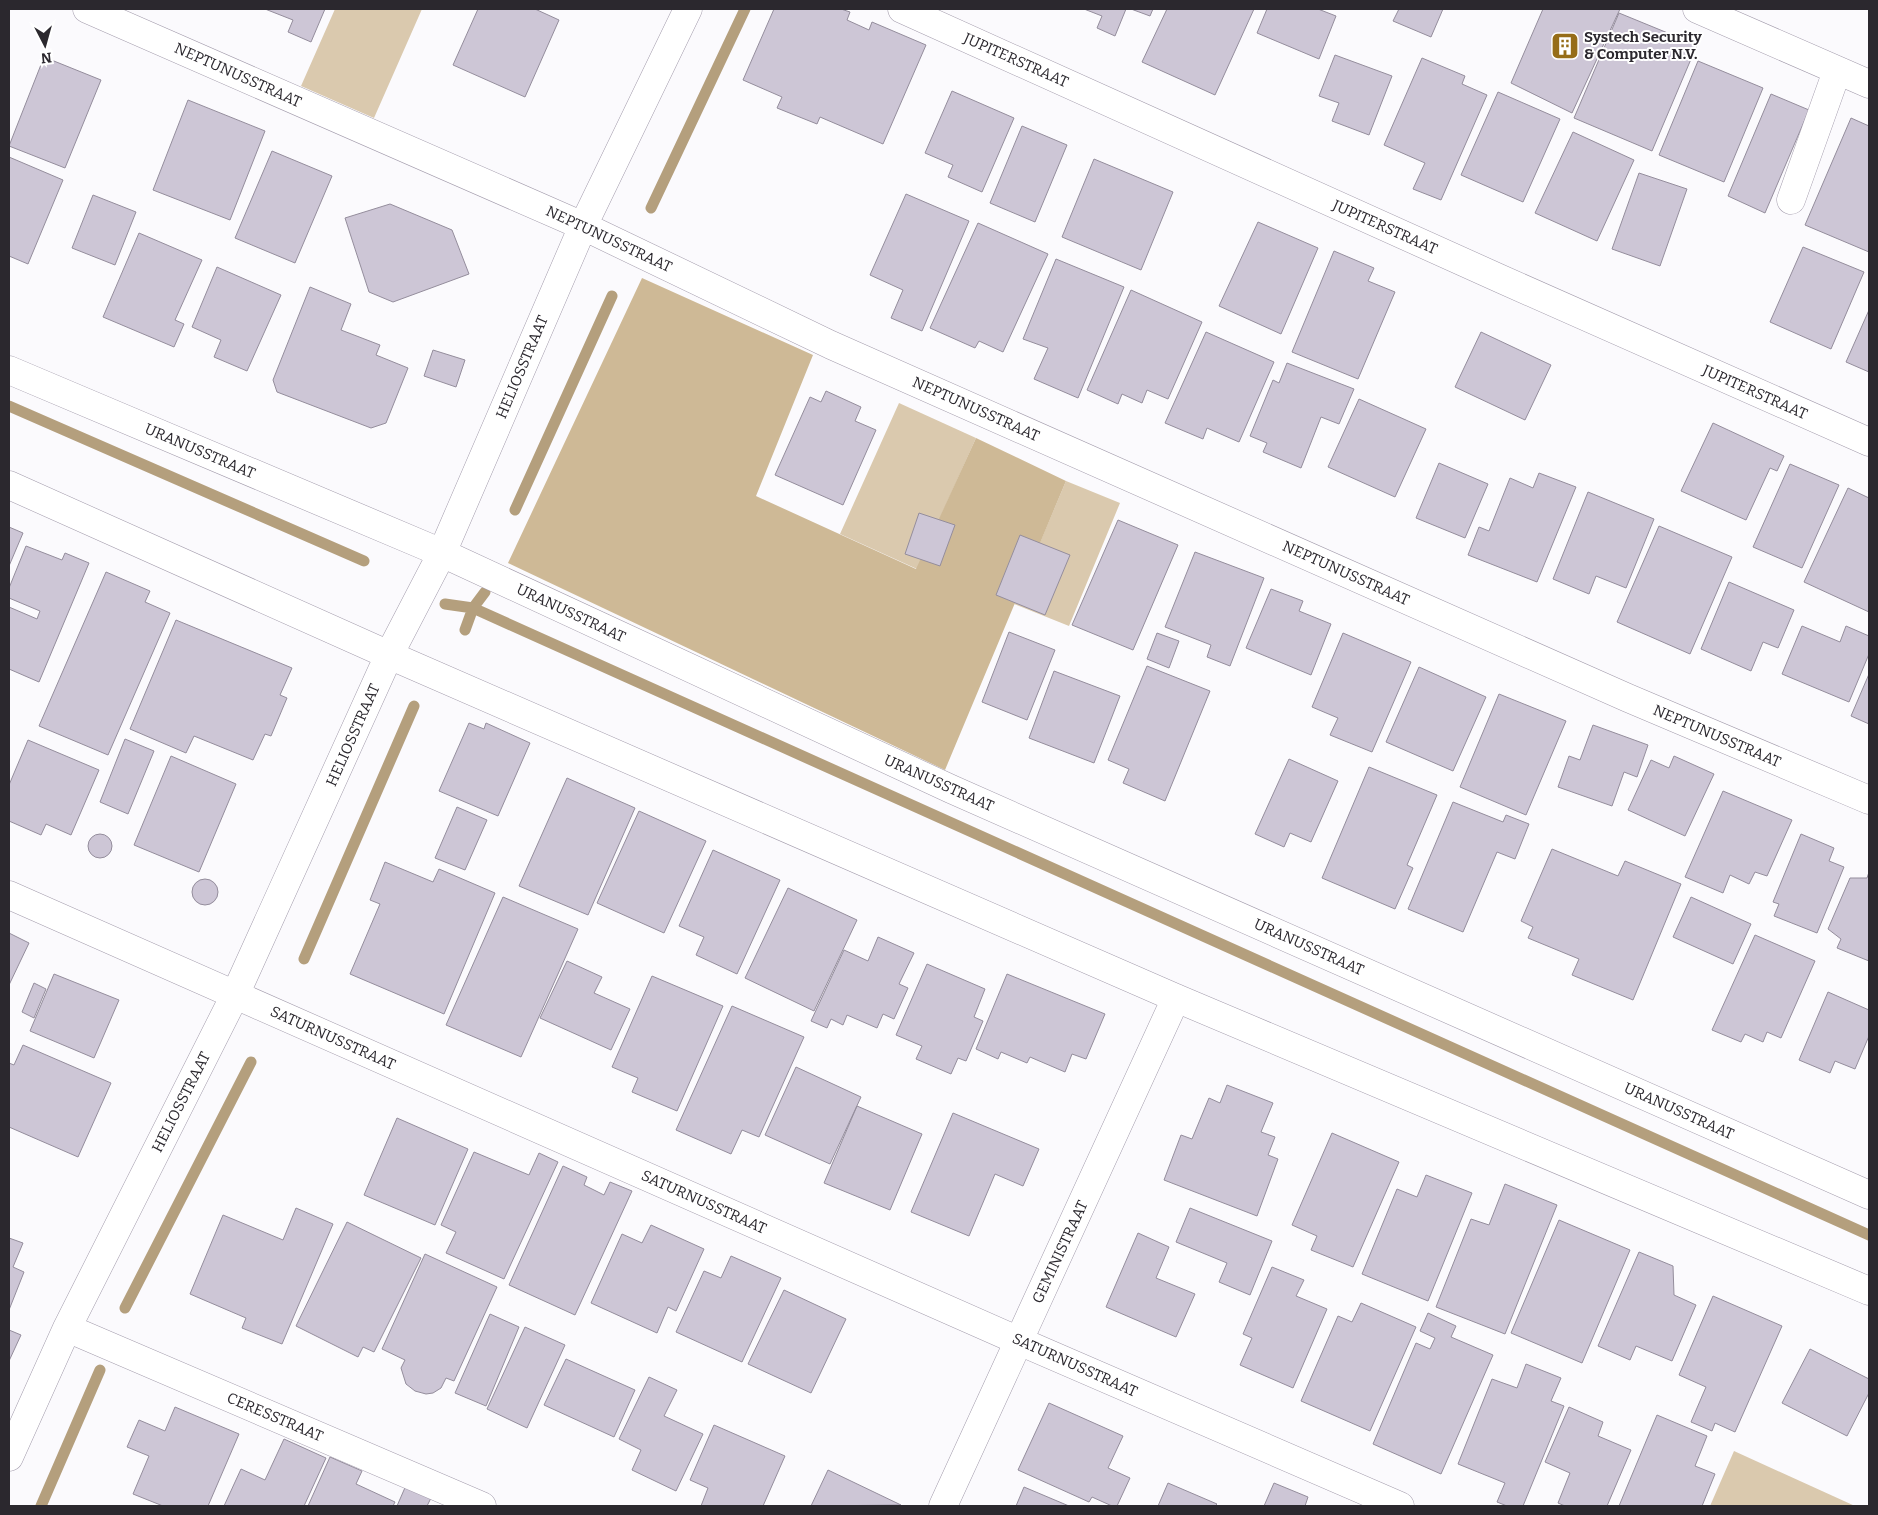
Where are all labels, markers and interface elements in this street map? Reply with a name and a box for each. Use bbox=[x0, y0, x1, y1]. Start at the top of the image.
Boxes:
north arrow bbox=[20, 20, 70, 70]
street label: JUPITERSTRAAT bbox=[960, 28, 1071, 91]
place label: Systech Security & Computer N.V. bbox=[1584, 28, 1703, 63]
building icon: Systech Security & Computer N.V. bbox=[1550, 31, 1580, 61]
street label: NEPTUNUSSTRAAT bbox=[172, 39, 304, 111]
text: N bbox=[40, 48, 53, 66]
street label: JUPITERSTRAAT bbox=[1329, 195, 1440, 258]
street label: NEPTUNUSSTRAAT bbox=[543, 202, 675, 276]
street label: HELIOSSTRAAT bbox=[492, 312, 552, 421]
street label: JUPITERSTRAAT bbox=[1699, 360, 1810, 423]
street label: NEPTUNUSSTRAAT bbox=[910, 373, 1042, 445]
street label: URANUSSTRAAT bbox=[142, 420, 258, 483]
street label: NEPTUNUSSTRAAT bbox=[1280, 537, 1412, 609]
street label: URANUSSTRAAT bbox=[514, 580, 629, 646]
street label: HELIOSSTRAAT bbox=[322, 681, 384, 789]
street label: NEPTUNUSSTRAAT bbox=[1650, 701, 1784, 771]
street label: URANUSSTRAAT bbox=[881, 751, 997, 815]
street label: URANUSSTRAAT bbox=[1251, 915, 1367, 979]
street label: SATURNUSSTRAAT bbox=[268, 1002, 399, 1074]
street label: HELIOSSTRAAT bbox=[148, 1049, 214, 1155]
street label: URANUSSTRAAT bbox=[1621, 1079, 1737, 1143]
street label: SATURNUSSTRAAT bbox=[639, 1166, 770, 1238]
street label: GEMINISTRAAT bbox=[1028, 1198, 1092, 1306]
street label: SATURNUSSTRAAT bbox=[1010, 1329, 1141, 1401]
street label: CERESSTRAAT bbox=[224, 1389, 326, 1445]

